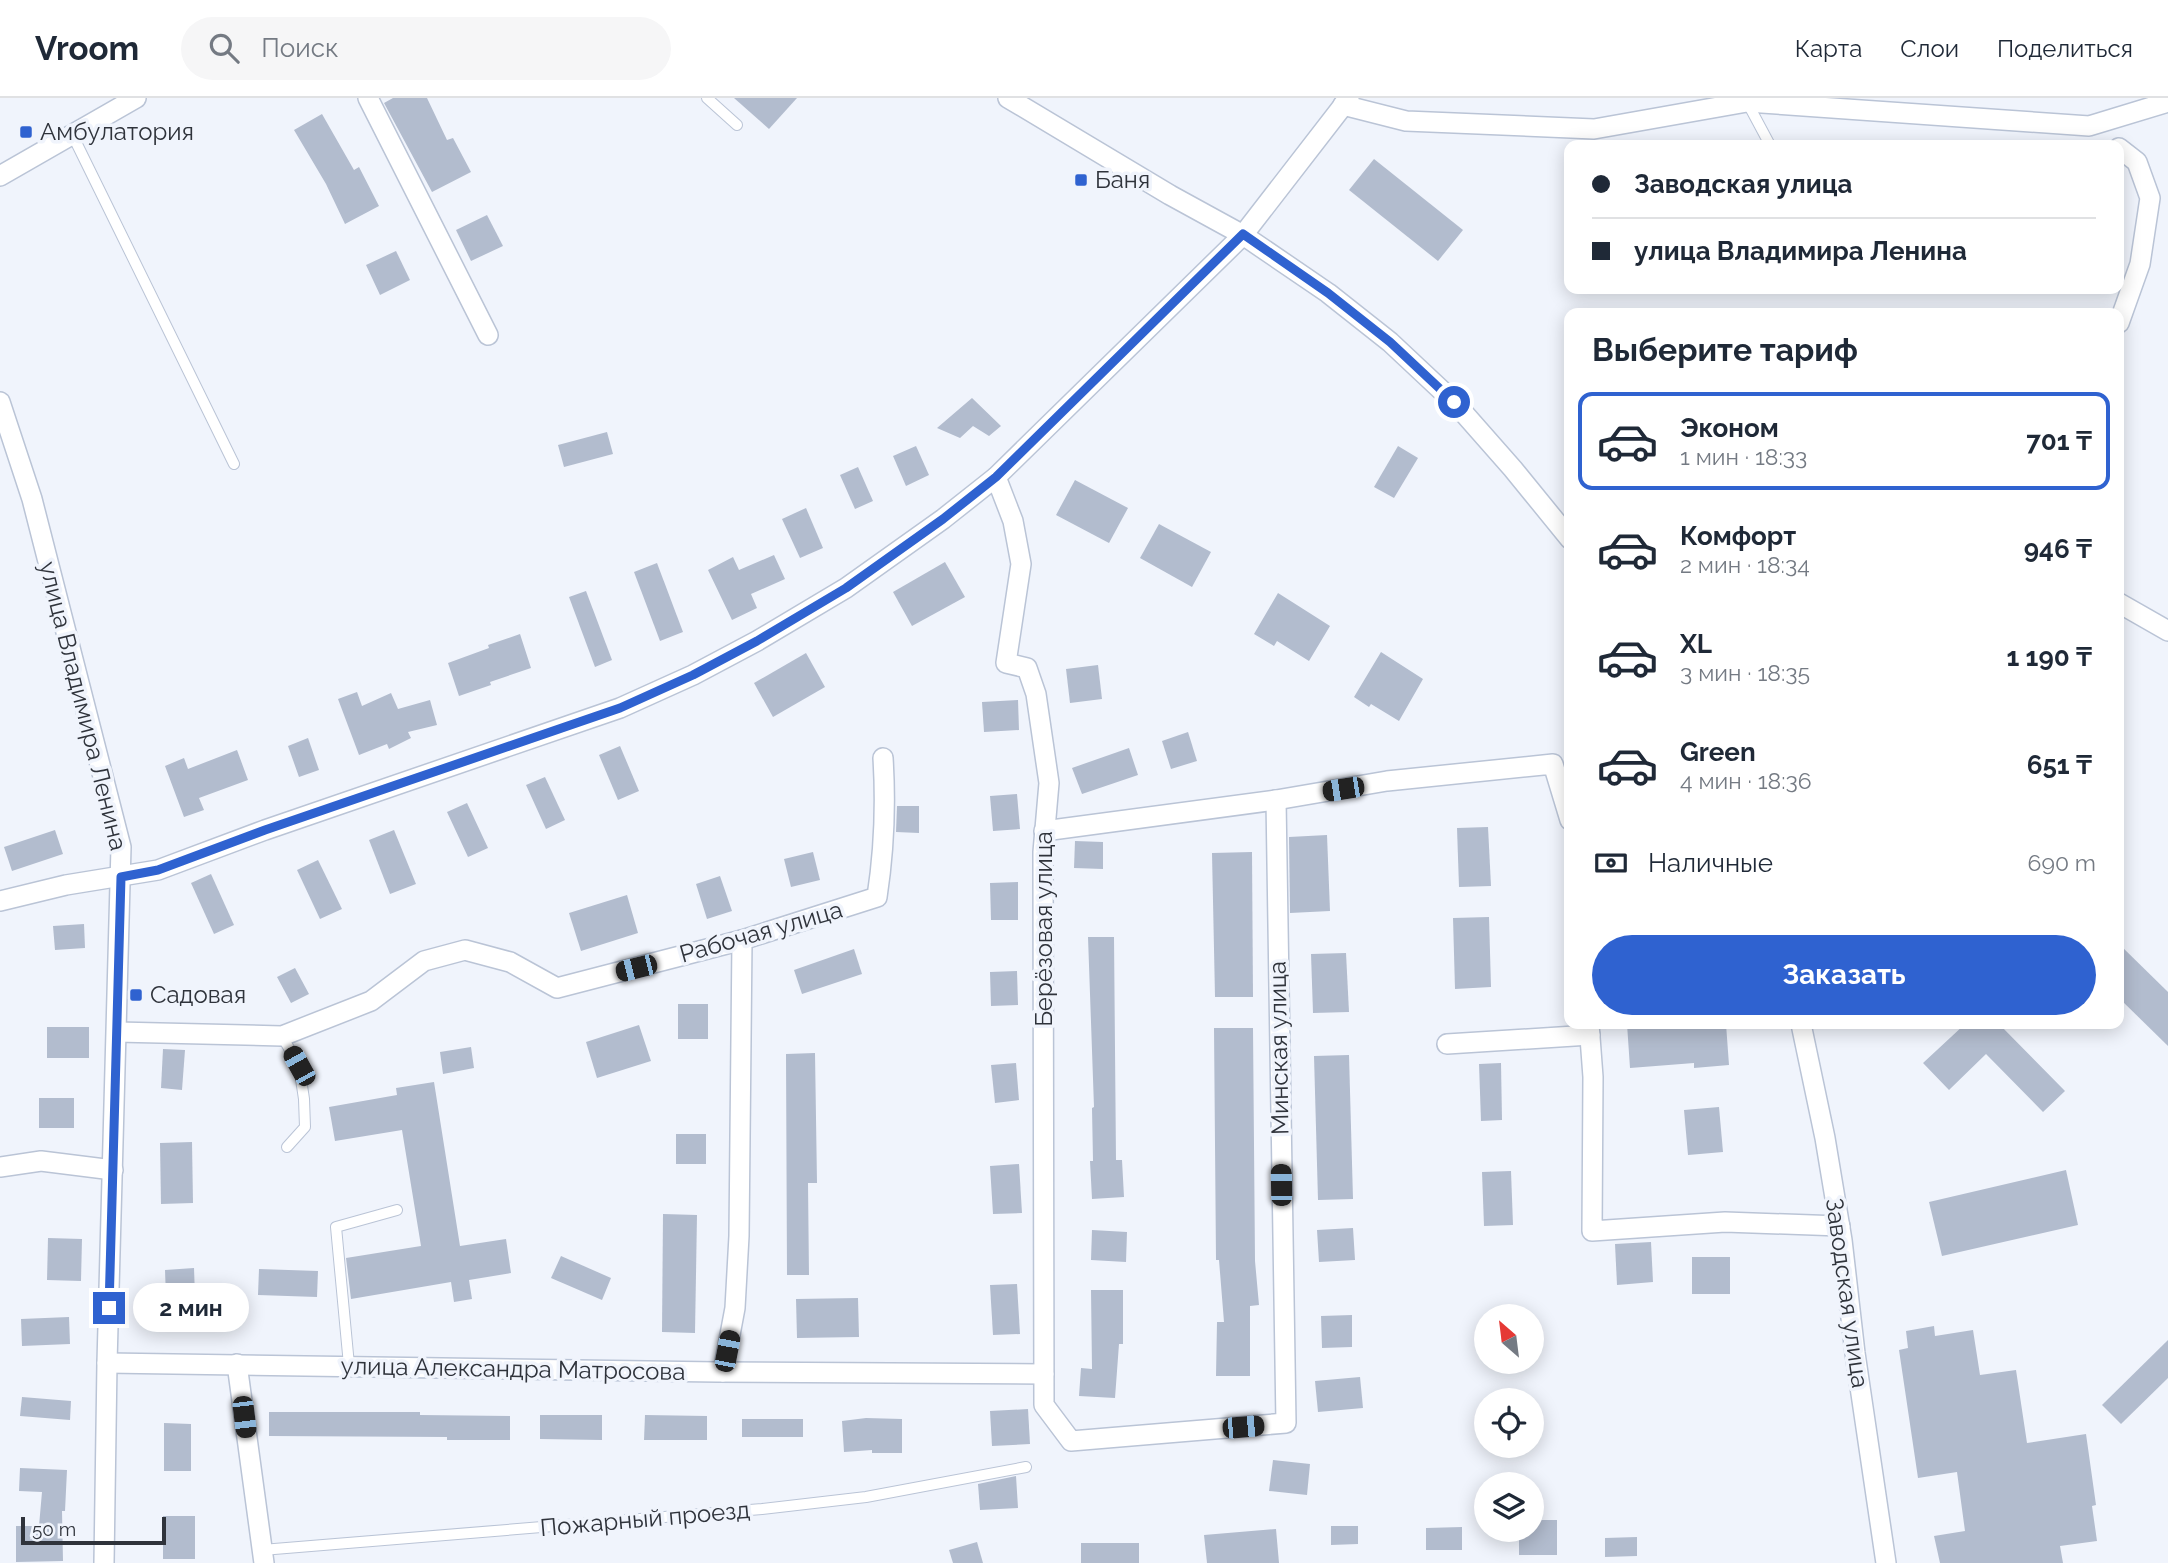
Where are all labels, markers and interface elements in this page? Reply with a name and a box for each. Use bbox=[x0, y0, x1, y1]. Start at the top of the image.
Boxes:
search box bbox=[181, 17, 671, 80]
text: Vroom bbox=[35, 29, 139, 68]
icon: search bbox=[205, 29, 243, 67]
text: Поиск bbox=[261, 33, 338, 63]
text: Карта bbox=[1795, 34, 1862, 63]
text: Слои bbox=[1900, 34, 1959, 63]
text: Поделиться bbox=[1997, 34, 2133, 63]
place label: Амбулатория bbox=[40, 117, 194, 146]
marker: Амбулатория bbox=[18, 124, 34, 140]
place label: Баня bbox=[1095, 165, 1150, 194]
text: Заводская улица bbox=[1634, 169, 1853, 199]
marker: Баня bbox=[1073, 172, 1089, 188]
text: улица Владимира Ленина bbox=[1634, 236, 1967, 266]
text: Выберите тариф bbox=[1592, 331, 1858, 368]
route start bbox=[1438, 386, 1470, 418]
icon: car bbox=[1596, 410, 1659, 473]
text: Эконом bbox=[1680, 413, 1779, 443]
text: 701 ₸ bbox=[2026, 426, 2092, 456]
text: 1 мин · 18:33 bbox=[1680, 443, 1807, 470]
icon: car bbox=[1596, 518, 1659, 581]
text: Комфорт bbox=[1680, 521, 1796, 551]
text: 946 ₸ bbox=[2024, 534, 2092, 564]
text: 2 мин · 18:34 bbox=[1680, 551, 1810, 578]
street label: улица Владимира Ленина bbox=[34, 558, 133, 853]
icon: car bbox=[1596, 626, 1659, 689]
text: XL bbox=[1680, 629, 1712, 659]
text: 1 190 ₸ bbox=[2006, 642, 2092, 672]
text: 3 мин · 18:35 bbox=[1680, 659, 1810, 686]
icon: car bbox=[1596, 734, 1659, 797]
text: Green bbox=[1680, 737, 1756, 767]
text: 651 ₸ bbox=[2027, 750, 2092, 780]
text: 4 мин · 18:36 bbox=[1680, 767, 1812, 794]
car bbox=[1321, 775, 1366, 803]
street label: Берёзовая улица bbox=[1029, 831, 1058, 1027]
icon: cash bbox=[1592, 844, 1630, 882]
text: Наличные bbox=[1648, 848, 1773, 878]
text: 690 m bbox=[2028, 849, 2096, 876]
street label: Рабочая улица bbox=[676, 894, 846, 969]
button: Заказать bbox=[1592, 935, 2096, 1015]
car bbox=[614, 953, 659, 983]
street label: Минская улица bbox=[1262, 961, 1295, 1135]
place label: Садовая bbox=[150, 980, 246, 1009]
marker: Садовая bbox=[128, 987, 144, 1003]
car bbox=[280, 1043, 319, 1089]
car bbox=[1271, 1164, 1292, 1206]
street label: Заводская улица bbox=[1820, 1196, 1875, 1390]
callout: 2 мин bbox=[134, 1284, 249, 1332]
route end bbox=[93, 1292, 125, 1324]
text: 2 мин bbox=[159, 1294, 223, 1321]
north arrow bbox=[1474, 1304, 1544, 1374]
map controls bbox=[1474, 1304, 1544, 1542]
car bbox=[713, 1328, 742, 1374]
street label: улица Александра Матросова bbox=[340, 1351, 686, 1386]
button: locate bbox=[1474, 1388, 1544, 1458]
car bbox=[232, 1395, 257, 1439]
car bbox=[1222, 1415, 1265, 1439]
button: layers bbox=[1474, 1472, 1544, 1542]
street label: Пожарный проезд bbox=[539, 1495, 751, 1542]
scale bar bbox=[21, 1514, 166, 1546]
text: 50 m bbox=[32, 1518, 76, 1540]

